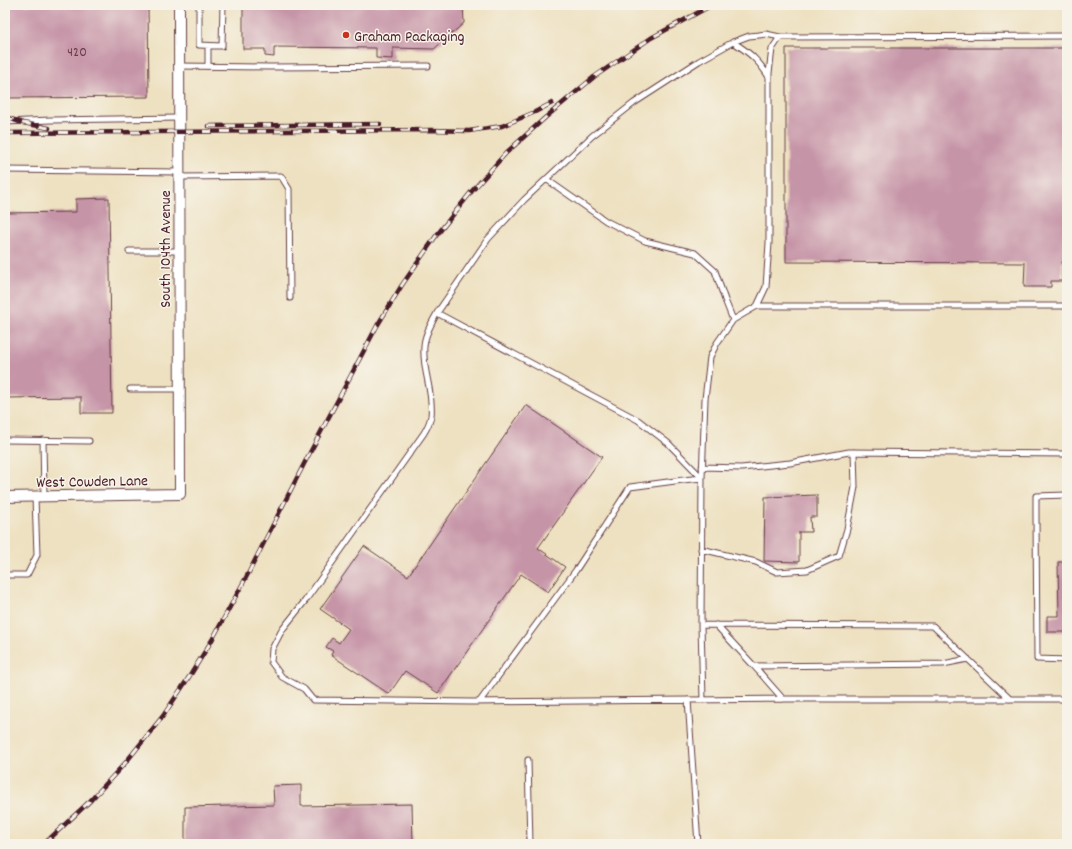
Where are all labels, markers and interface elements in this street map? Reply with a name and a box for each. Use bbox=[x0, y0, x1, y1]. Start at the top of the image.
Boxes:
place label: Graham Packaging bbox=[354, 26, 465, 49]
marker: Graham Packaging bbox=[341, 30, 351, 40]
house number: 420 bbox=[67, 43, 87, 63]
street label: South 104th Avenue bbox=[155, 190, 178, 308]
street label: West Cowden Lane bbox=[36, 470, 148, 495]

